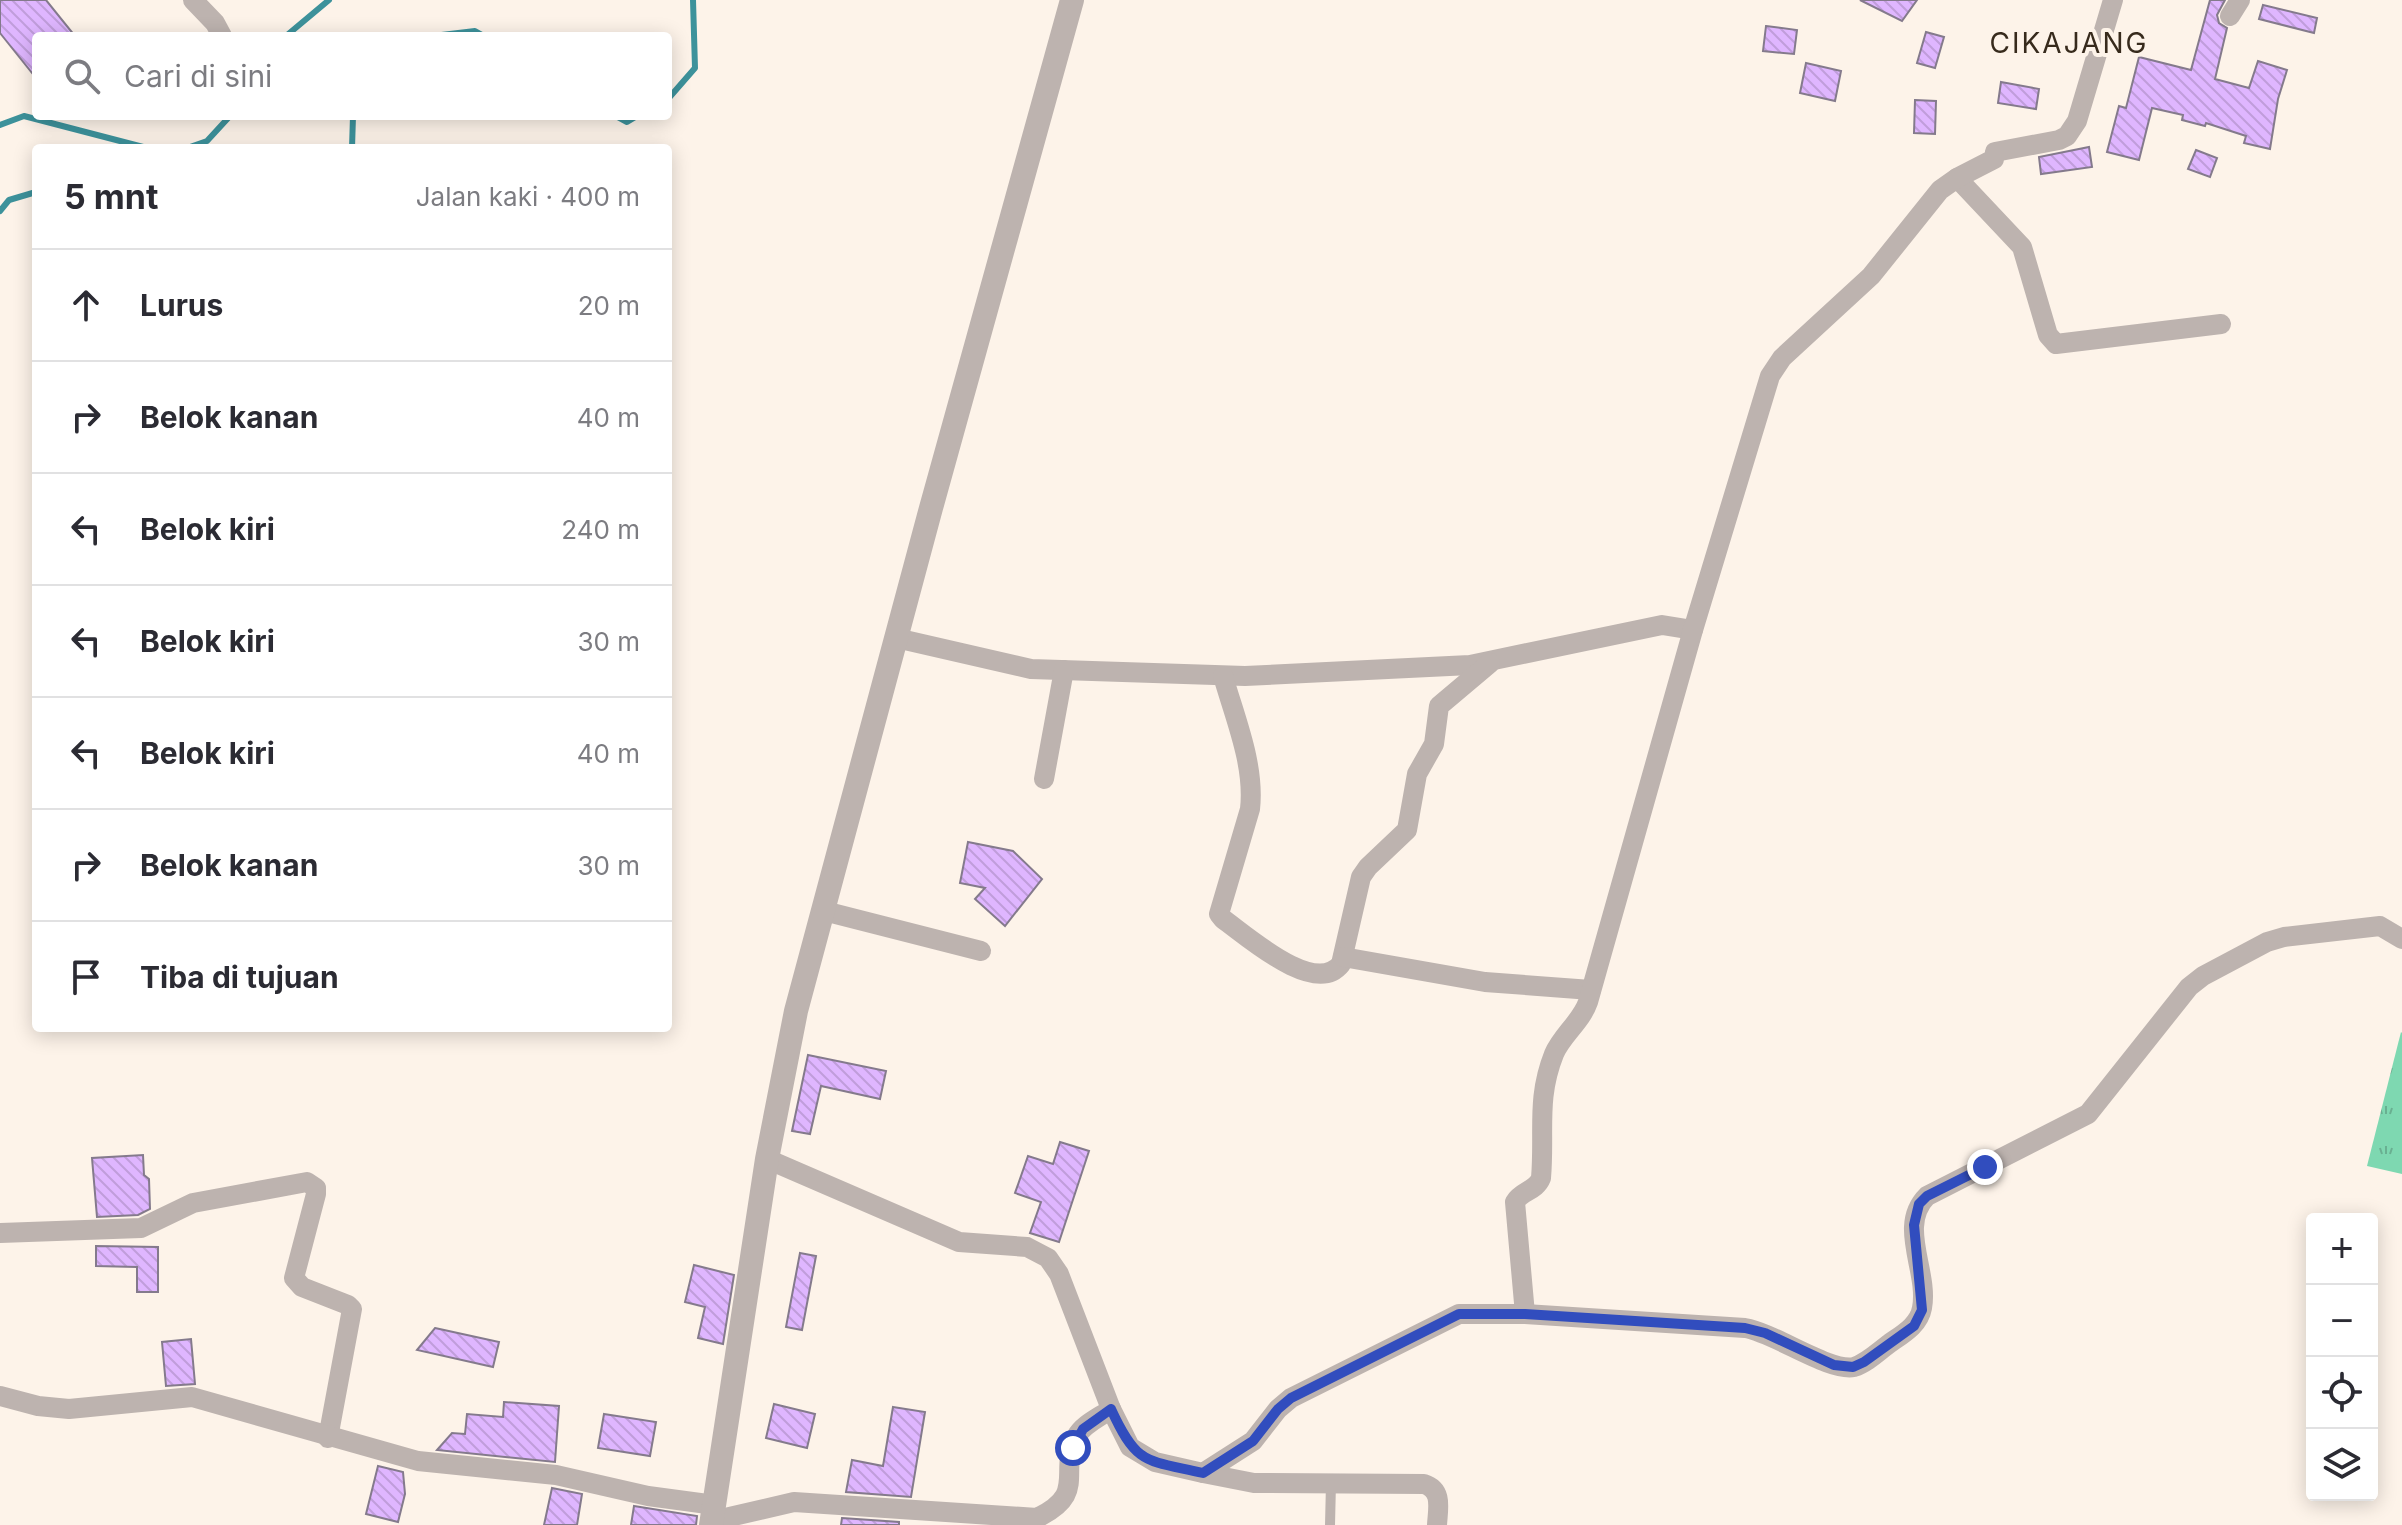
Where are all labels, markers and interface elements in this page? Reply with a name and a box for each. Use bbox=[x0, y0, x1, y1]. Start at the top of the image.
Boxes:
district label: CIKAJANG bbox=[1990, 26, 2148, 60]
search box bbox=[32, 32, 672, 120]
icon: search bbox=[60, 54, 104, 98]
text: Cari di sini bbox=[124, 58, 272, 94]
text: 5 mnt bbox=[64, 176, 158, 217]
text: Jalan kaki · 400 m bbox=[416, 181, 640, 212]
icon: ahead bbox=[64, 283, 108, 327]
text: Lurus bbox=[140, 287, 223, 323]
text: 20 m bbox=[578, 290, 640, 321]
icon: right bbox=[64, 395, 108, 439]
text: Belok kanan bbox=[140, 399, 318, 435]
text: 40 m bbox=[577, 402, 640, 433]
icon: left bbox=[64, 507, 108, 551]
text: Belok kiri bbox=[140, 511, 275, 547]
text: 240 m bbox=[561, 514, 640, 545]
icon: left bbox=[64, 619, 108, 663]
text: Belok kiri bbox=[140, 623, 275, 659]
text: 30 m bbox=[577, 626, 640, 657]
icon: left bbox=[64, 731, 108, 775]
text: Belok kiri bbox=[140, 735, 275, 771]
text: 40 m bbox=[577, 738, 640, 769]
icon: right bbox=[64, 843, 108, 887]
text: Belok kanan bbox=[140, 847, 318, 883]
text: 30 m bbox=[577, 850, 640, 881]
icon: arrive bbox=[64, 955, 108, 999]
text: Tiba di tujuan bbox=[140, 959, 339, 995]
route end bbox=[1967, 1149, 2003, 1185]
map controls bbox=[2306, 1213, 2378, 1501]
button: + bbox=[2306, 1213, 2378, 1285]
button: − bbox=[2306, 1285, 2378, 1357]
button: locate bbox=[2306, 1357, 2378, 1429]
button: layers bbox=[2306, 1429, 2378, 1501]
route start bbox=[1055, 1430, 1091, 1466]

